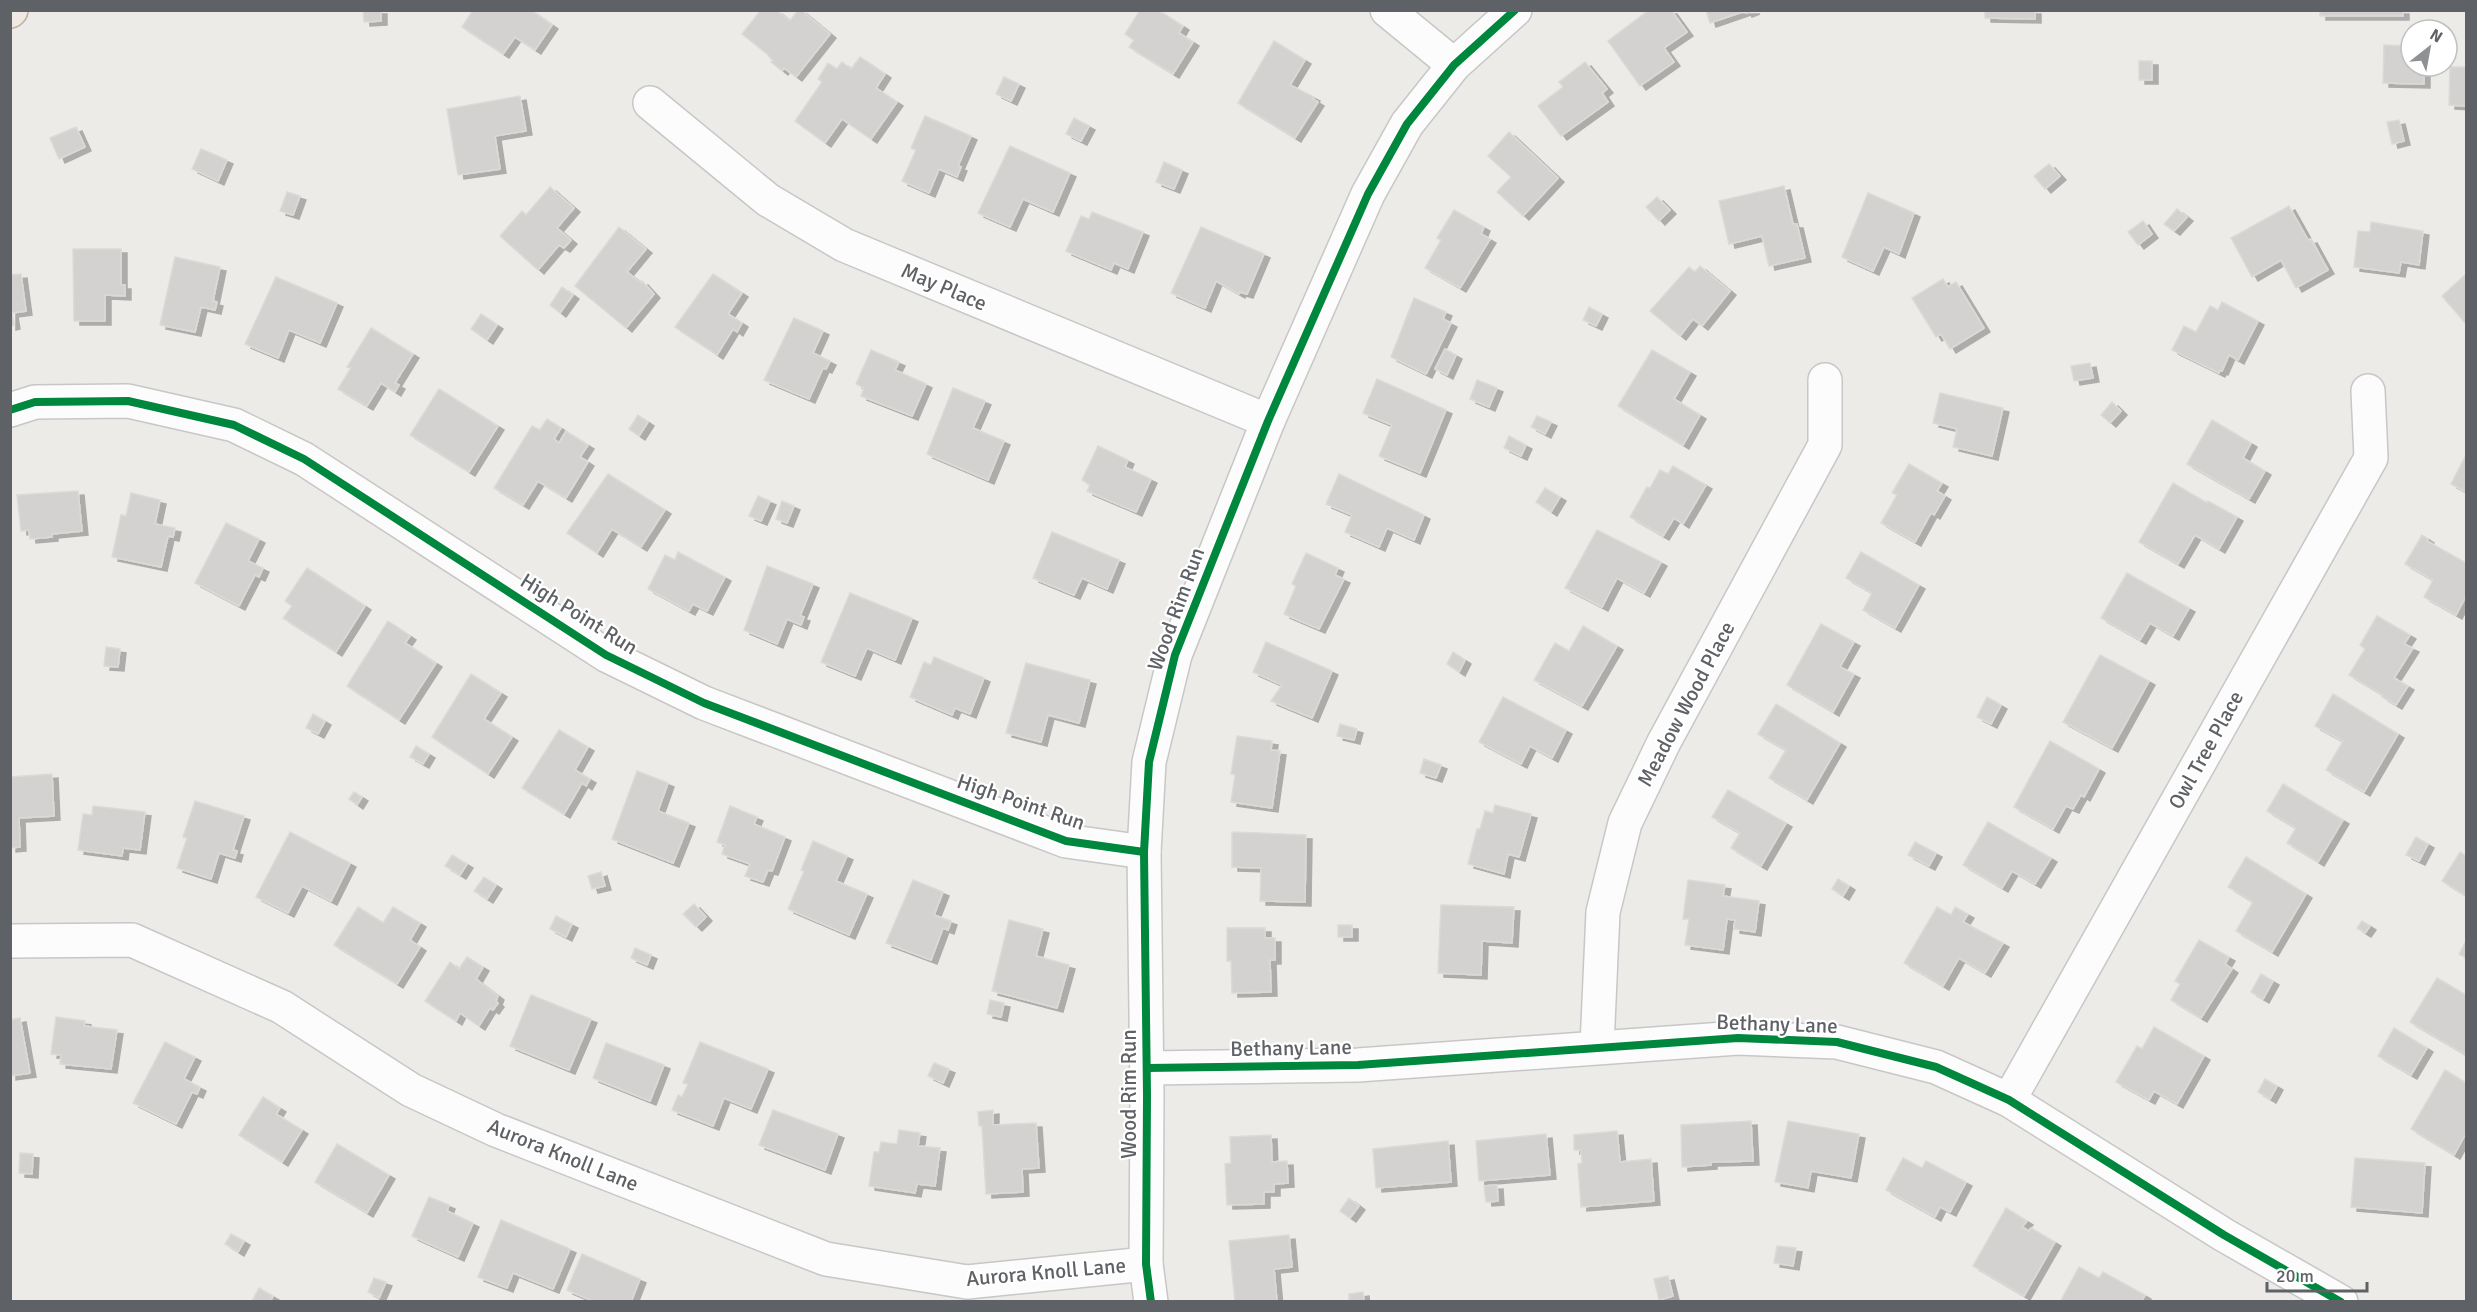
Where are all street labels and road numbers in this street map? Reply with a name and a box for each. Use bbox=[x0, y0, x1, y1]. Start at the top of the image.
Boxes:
street label: May Place bbox=[897, 257, 991, 317]
street label: Wood Rim Run bbox=[1142, 544, 1210, 674]
street label: High Point Run bbox=[516, 568, 642, 660]
street label: Meadow Wood Place bbox=[1632, 617, 1740, 791]
street label: Owl Tree Place bbox=[2163, 686, 2249, 814]
street label: High Point Run bbox=[954, 768, 1088, 836]
street label: Bethany Lane bbox=[1716, 1009, 1838, 1039]
street label: Wood Rim Run bbox=[1116, 1029, 1142, 1159]
street label: Bethany Lane bbox=[1230, 1034, 1352, 1062]
street label: Aurora Knoll Lane bbox=[484, 1113, 642, 1197]
street label: Aurora Knoll Lane bbox=[965, 1252, 1127, 1292]

